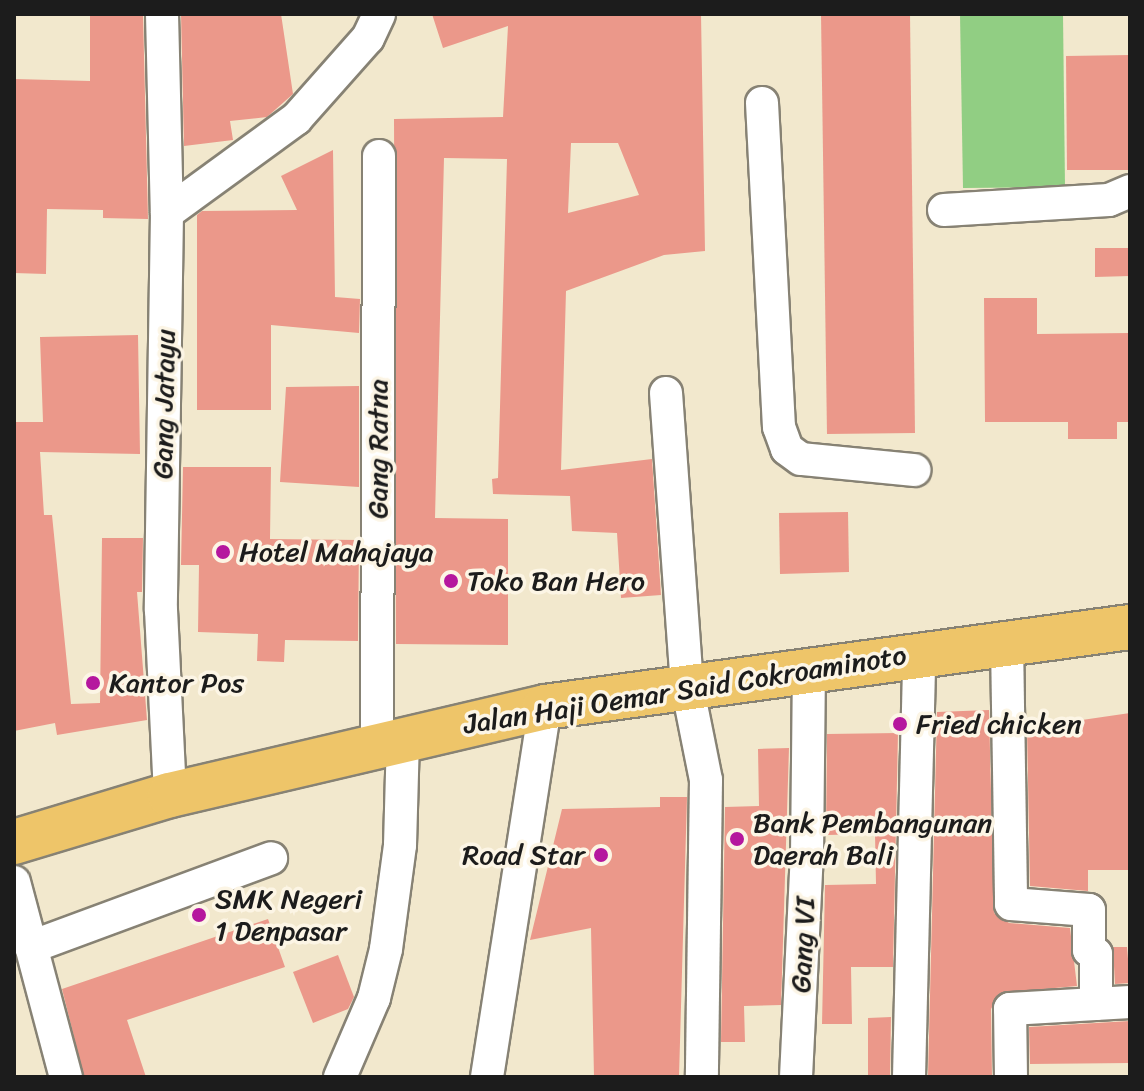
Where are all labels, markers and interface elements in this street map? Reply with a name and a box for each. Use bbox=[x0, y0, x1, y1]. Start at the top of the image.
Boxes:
street label: Gang Jatayu bbox=[146, 328, 182, 480]
street label: Gang Ratna bbox=[361, 379, 395, 519]
place label: Hotel Mahajaya bbox=[239, 535, 432, 569]
marker: Hotel Mahajaya bbox=[214, 543, 232, 561]
place label: Toko Ban Hero bbox=[467, 564, 645, 598]
marker: Toko Ban Hero bbox=[442, 572, 460, 590]
street label: Jalan Haji Oemar Said Cokroaminoto bbox=[461, 638, 909, 742]
place label: Kantor Pos bbox=[109, 666, 244, 700]
marker: Kantor Pos bbox=[84, 674, 102, 692]
place label: Fried chicken bbox=[916, 707, 1082, 741]
marker: Fried chicken bbox=[891, 715, 909, 733]
place label: Bank Pembangunan Daerah Bali bbox=[753, 806, 993, 872]
marker: Bank Pembangunan Daerah Bali bbox=[728, 830, 746, 848]
place label: Road Star bbox=[462, 838, 585, 872]
marker: Road Star bbox=[592, 846, 610, 864]
place label: SMK Negeri 1 Denpasar bbox=[215, 882, 362, 948]
street label: Gang VI bbox=[784, 896, 822, 994]
marker: SMK Negeri 1 Denpasar bbox=[190, 906, 208, 924]

